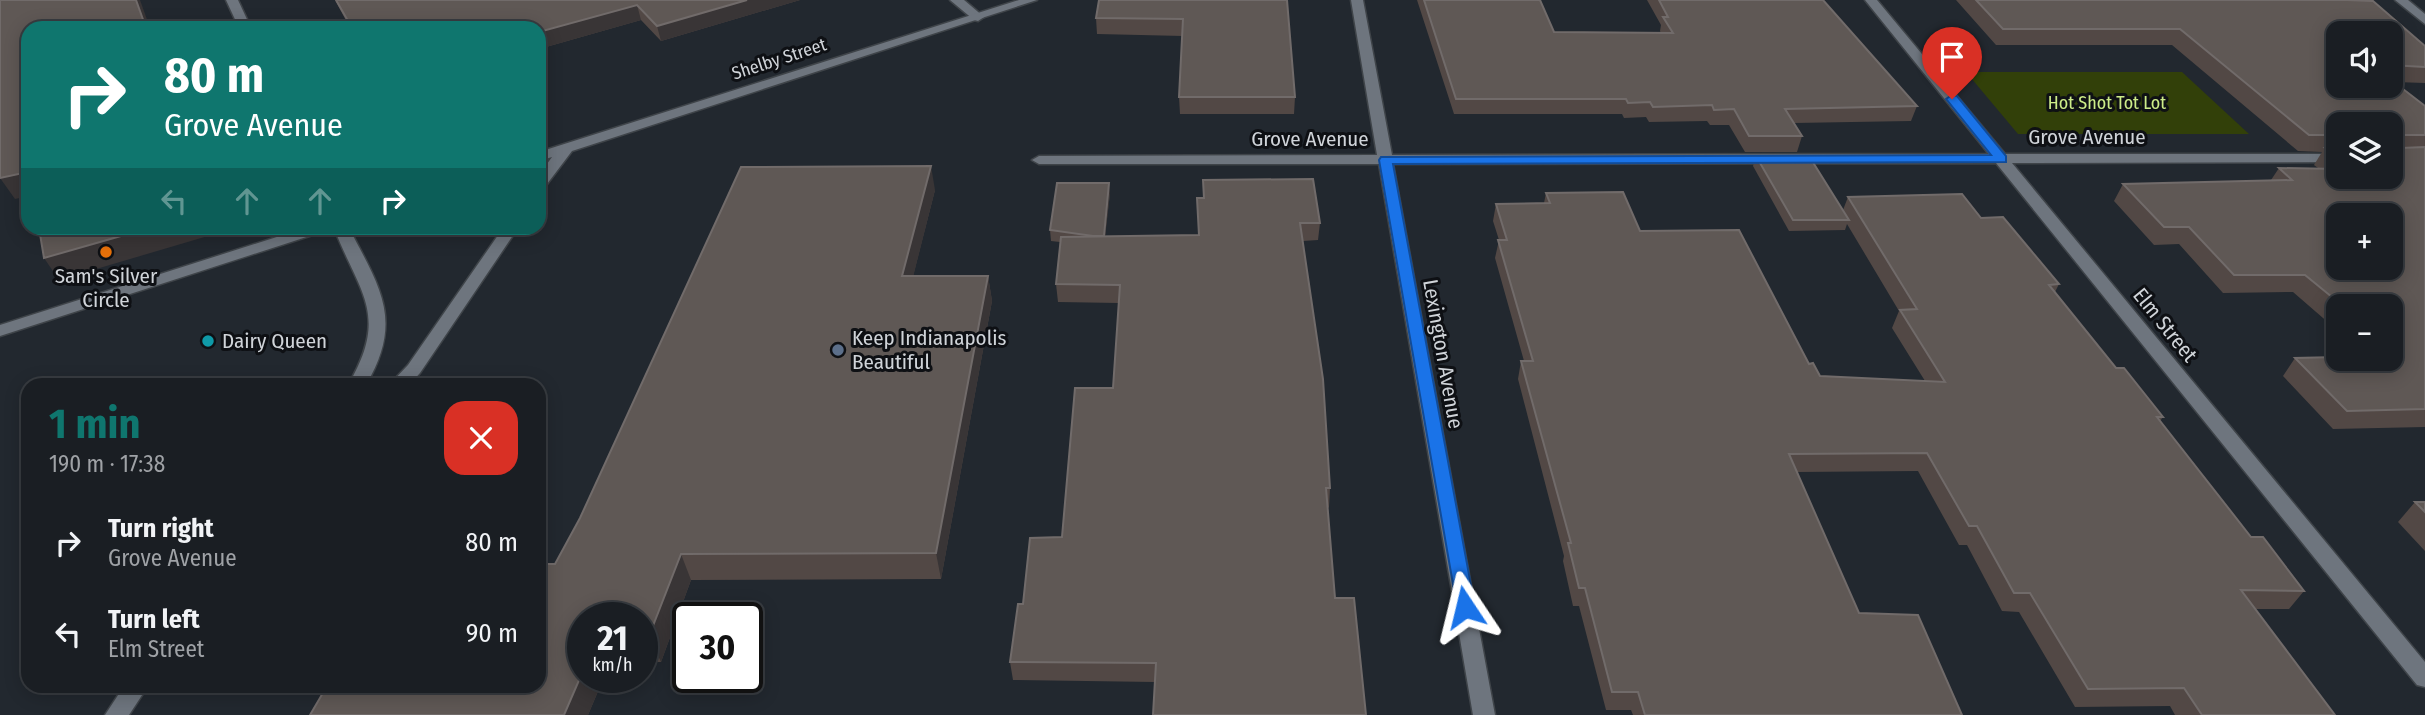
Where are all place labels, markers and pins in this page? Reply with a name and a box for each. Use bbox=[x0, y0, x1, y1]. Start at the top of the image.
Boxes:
pin bbox=[1922, 27, 1982, 99]
marker: Sam's Silver Circle bbox=[98, 244, 114, 260]
place label: Sam's Silver Circle bbox=[55, 263, 158, 313]
place label: Keep Indianapolis Beautiful bbox=[852, 325, 1006, 375]
place label: Dairy Queen bbox=[222, 328, 327, 354]
marker: Dairy Queen bbox=[200, 333, 216, 349]
marker: Keep Indianapolis Beautiful bbox=[830, 342, 846, 358]

